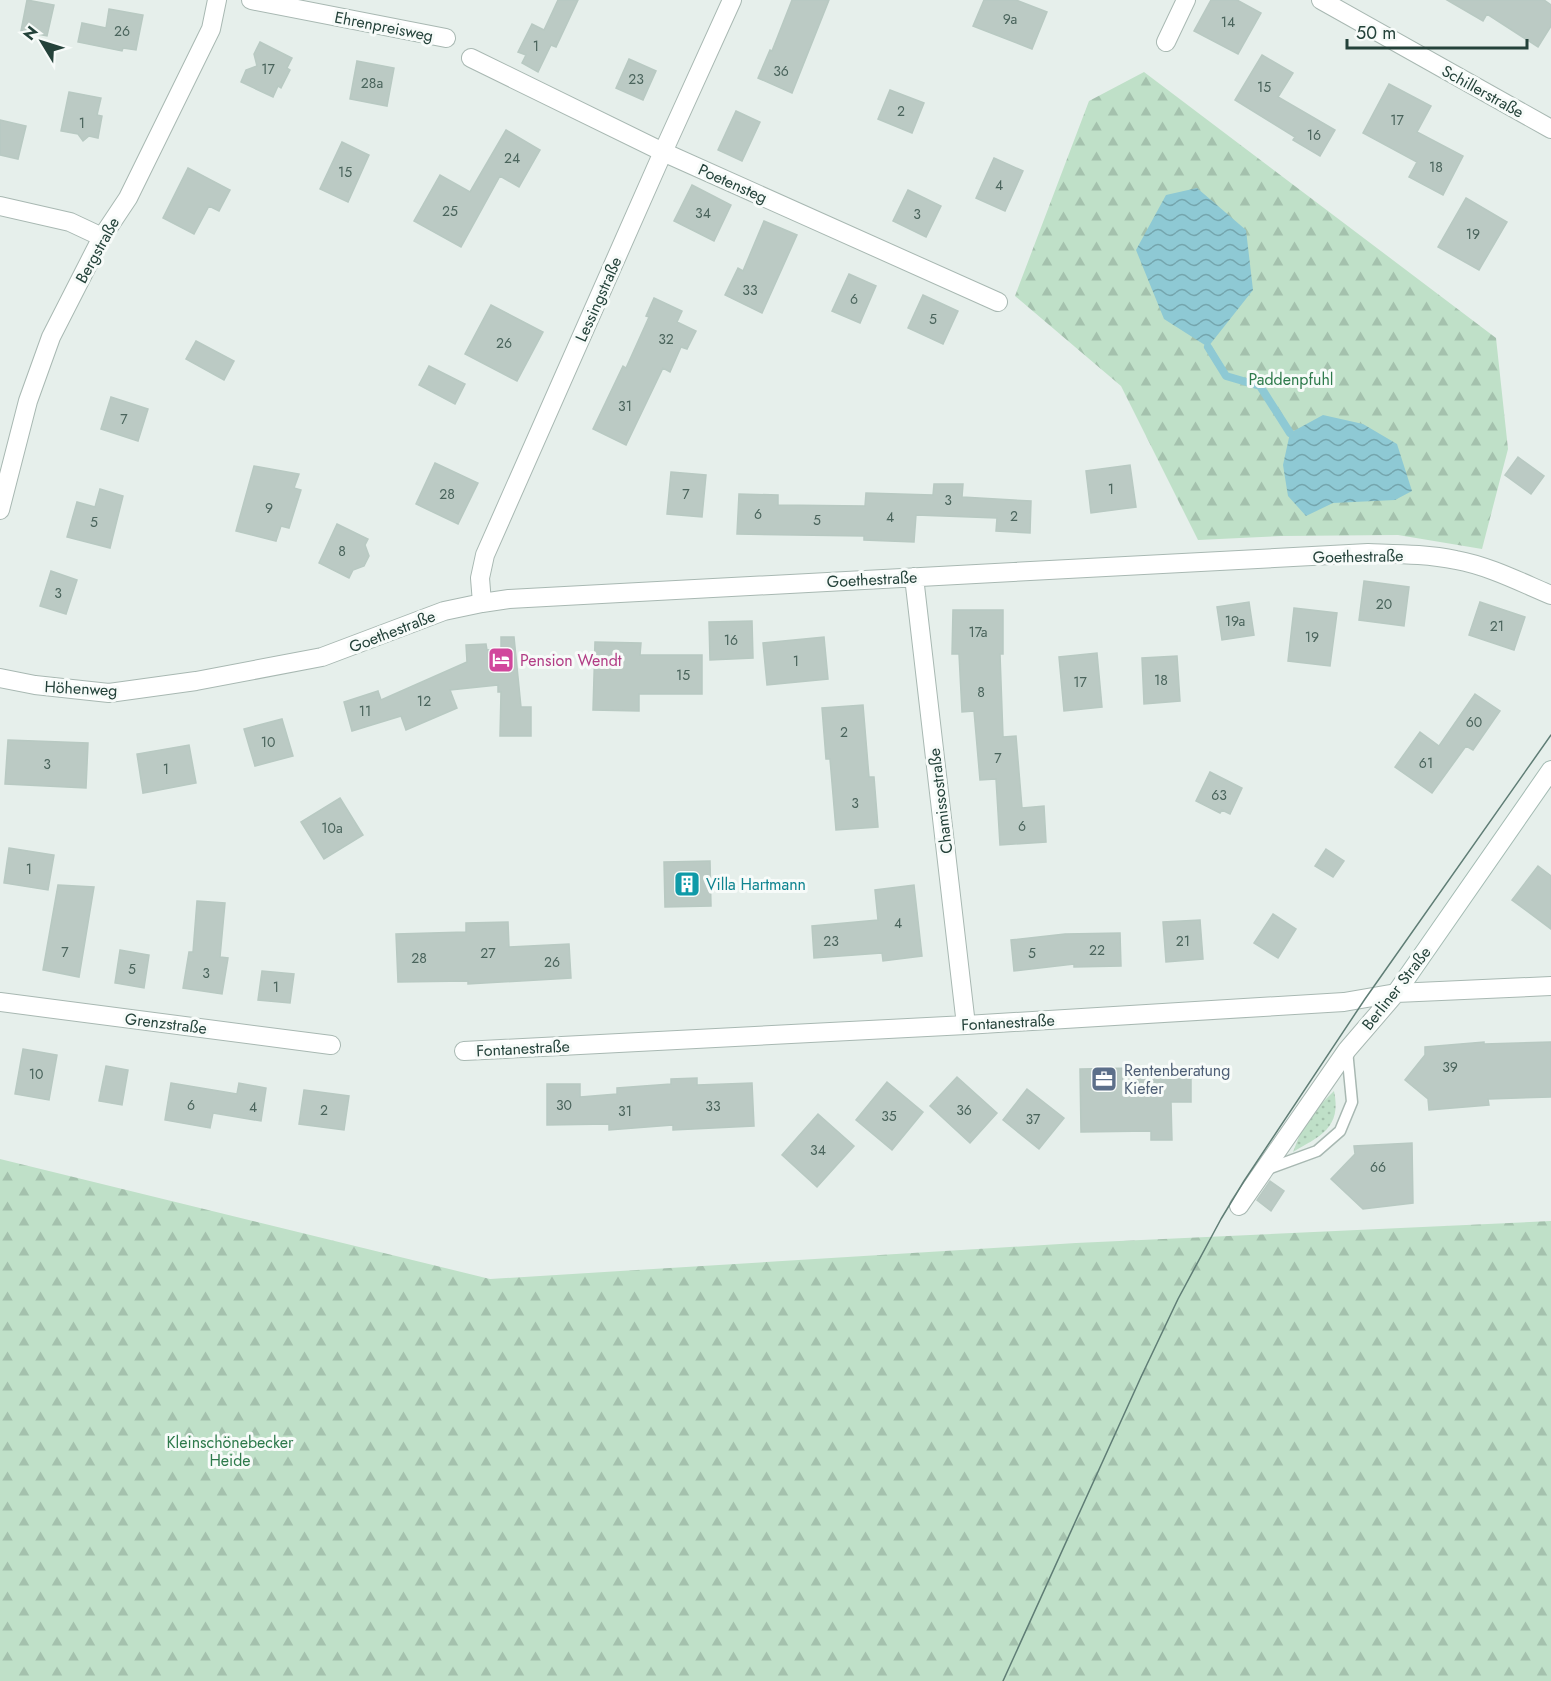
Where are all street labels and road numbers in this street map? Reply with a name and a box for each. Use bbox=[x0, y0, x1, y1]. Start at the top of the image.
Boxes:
street label: Ehrenpreisweg bbox=[333, 6, 435, 47]
street label: Schillerstraße bbox=[1437, 59, 1528, 124]
street label: Poetensteg bbox=[695, 158, 771, 209]
street label: Bergstraße bbox=[70, 213, 125, 287]
street label: Lessingstraße bbox=[569, 253, 627, 345]
street label: Goethestraße bbox=[1313, 544, 1404, 569]
street label: Goethestraße bbox=[826, 566, 918, 593]
street label: Goethestraße bbox=[346, 604, 439, 658]
street label: Höhenweg bbox=[44, 675, 118, 702]
street label: Chamissostraße bbox=[923, 747, 958, 855]
street label: Berliner Straße bbox=[1356, 942, 1436, 1035]
street label: Grenzstraße bbox=[124, 1007, 208, 1040]
street label: Fontanestraße bbox=[961, 1009, 1055, 1036]
street label: Fontanestraße bbox=[476, 1035, 570, 1062]

